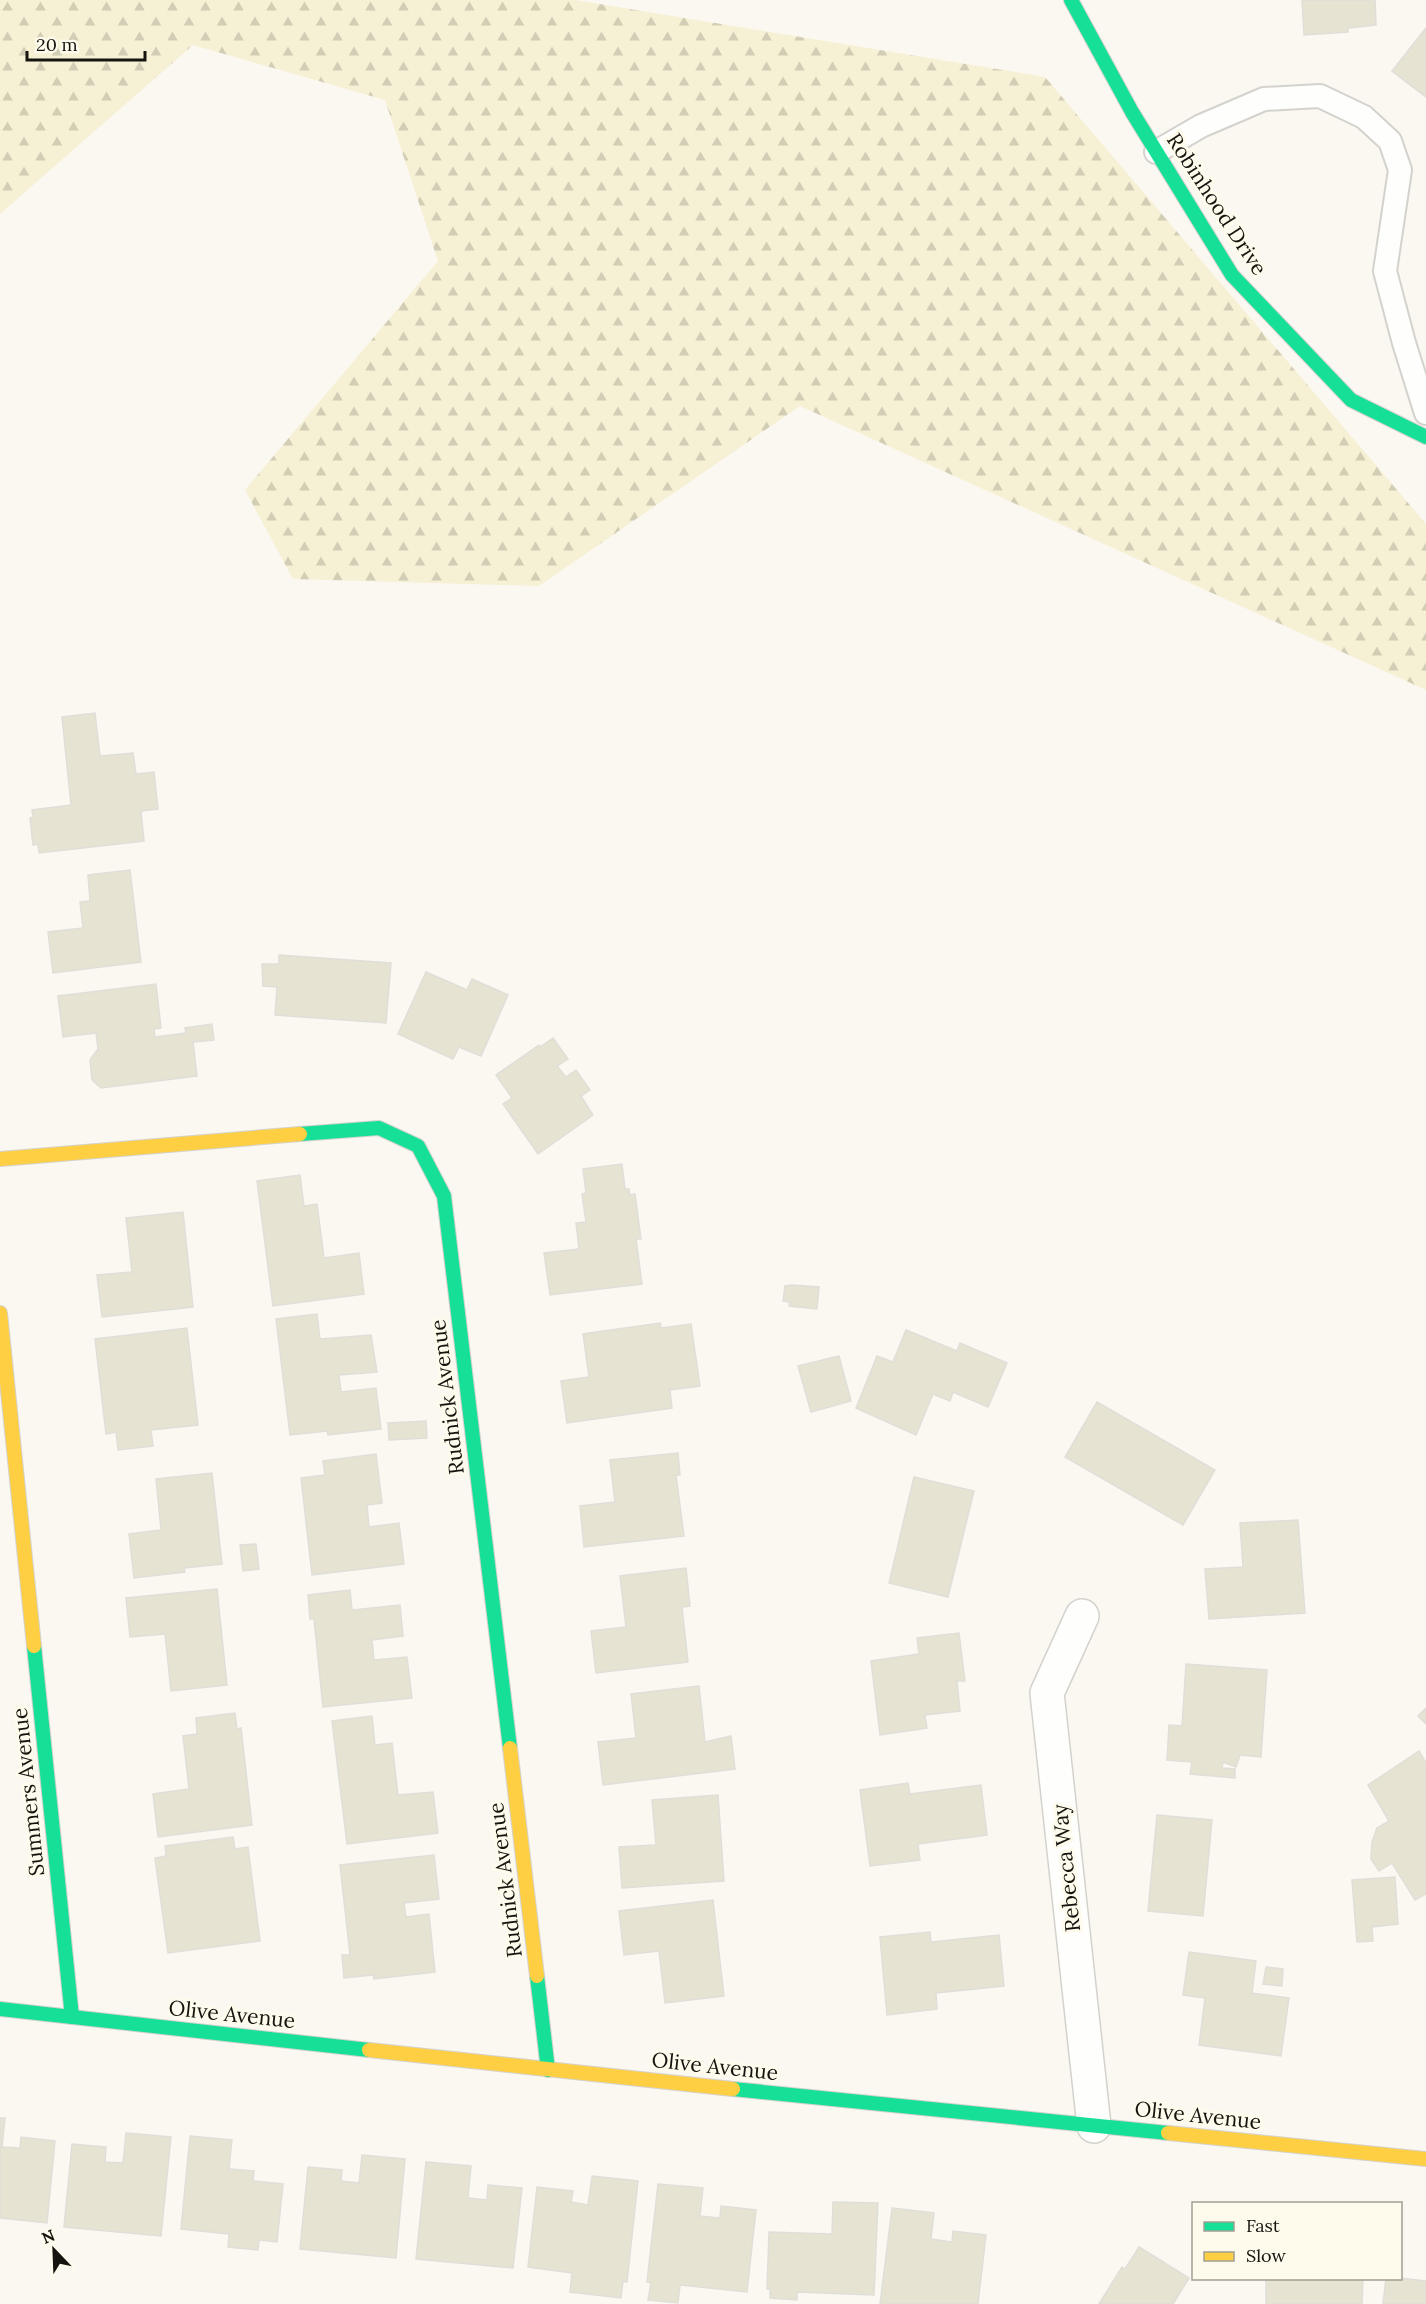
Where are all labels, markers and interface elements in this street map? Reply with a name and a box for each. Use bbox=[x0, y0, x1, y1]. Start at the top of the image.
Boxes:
scale bar bbox=[27, 24, 146, 62]
text: 20 m bbox=[36, 33, 78, 56]
street label: Robinhood Drive bbox=[1161, 128, 1273, 280]
street label: Rudnick Avenue bbox=[424, 1318, 470, 1476]
street label: Summers Avenue bbox=[6, 1707, 50, 1877]
street label: Rudnick Avenue bbox=[482, 1801, 528, 1959]
street label: Rebecca Way bbox=[1046, 1803, 1086, 1933]
street label: Olive Avenue bbox=[167, 1994, 297, 2034]
street label: Olive Avenue bbox=[650, 2046, 780, 2086]
street label: Olive Avenue bbox=[1133, 2095, 1263, 2135]
legend bbox=[1192, 2202, 1402, 2280]
text: Fast bbox=[1246, 2214, 1280, 2237]
north arrow bbox=[24, 2220, 84, 2280]
text: N bbox=[39, 2225, 58, 2248]
text: Slow bbox=[1246, 2244, 1286, 2267]

